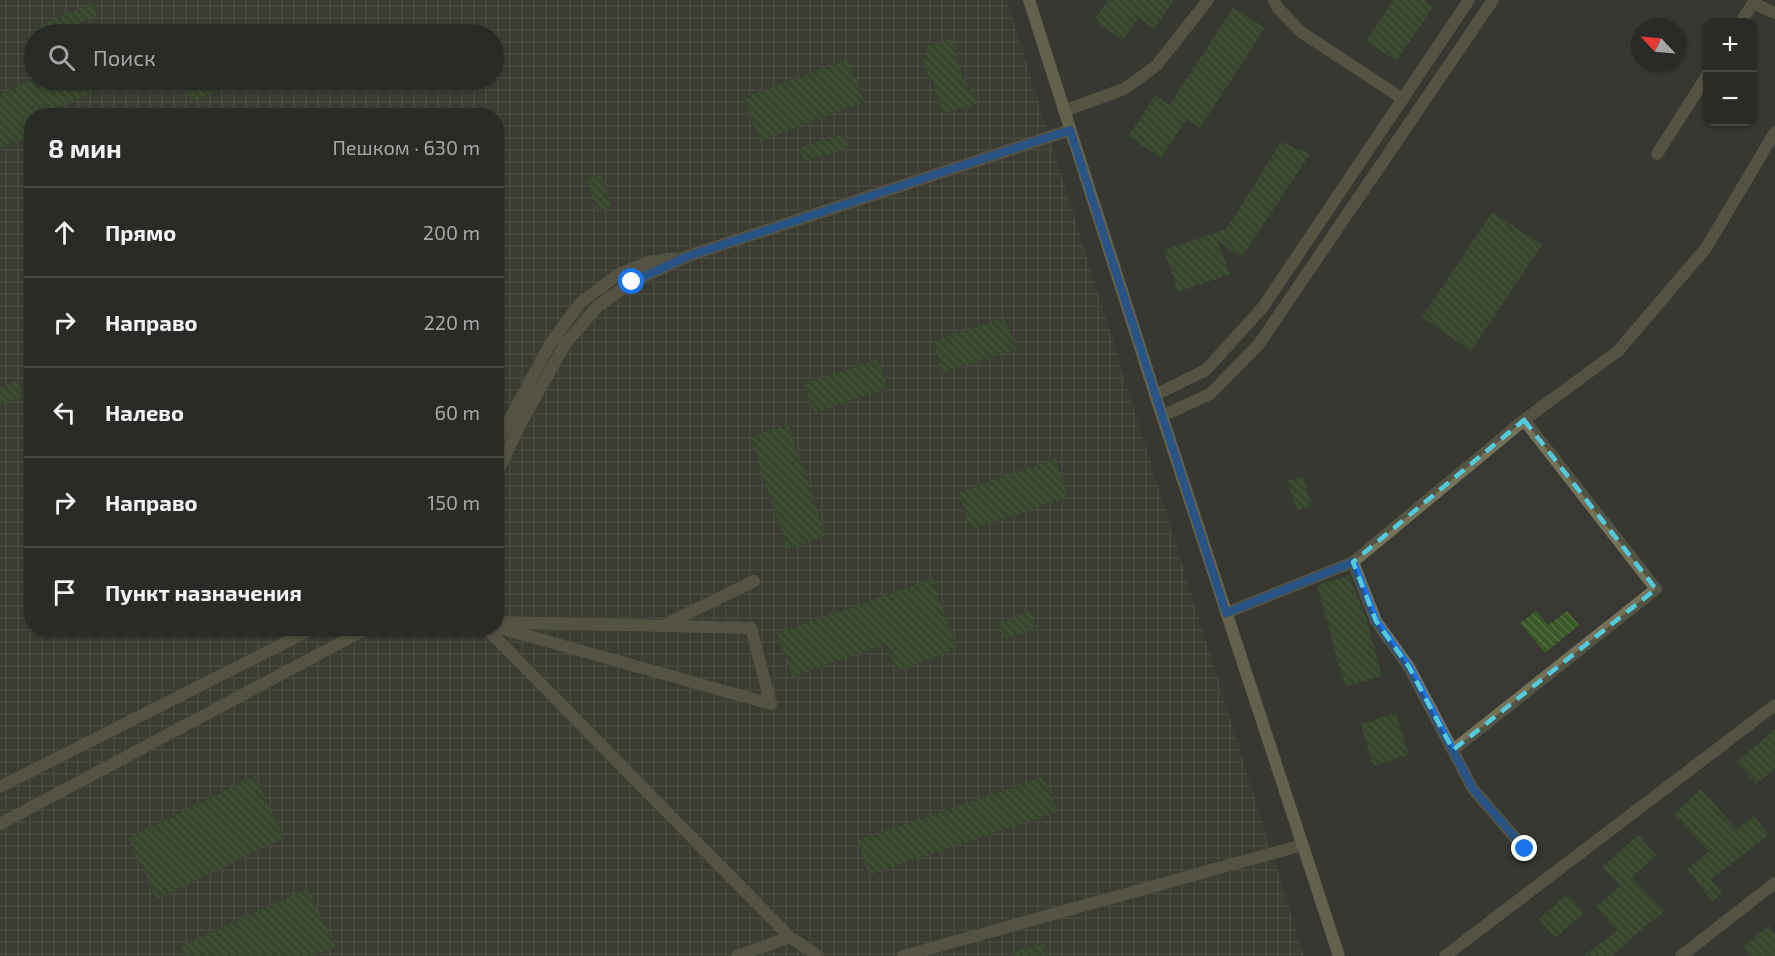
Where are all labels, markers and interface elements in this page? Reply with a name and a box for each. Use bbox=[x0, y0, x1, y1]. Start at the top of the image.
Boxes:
north arrow bbox=[1631, 18, 1685, 72]
map controls bbox=[1703, 18, 1757, 126]
button: + bbox=[1703, 18, 1757, 72]
search box bbox=[24, 24, 504, 90]
icon: search bbox=[45, 41, 78, 74]
text: Поиск bbox=[93, 44, 156, 70]
button: − bbox=[1703, 72, 1757, 126]
text: 8 мин bbox=[48, 132, 122, 163]
text: Пешком · 630 m bbox=[332, 135, 480, 159]
icon: ahead bbox=[48, 216, 81, 249]
text: Прямо bbox=[105, 219, 176, 245]
text: 200 m bbox=[423, 220, 480, 244]
route start bbox=[618, 268, 644, 294]
icon: right bbox=[48, 306, 81, 339]
text: Направо bbox=[105, 309, 198, 335]
text: 220 m bbox=[423, 310, 480, 334]
icon: left bbox=[48, 396, 81, 429]
text: Налево bbox=[105, 399, 184, 425]
text: 60 m bbox=[435, 400, 480, 424]
icon: right bbox=[48, 486, 81, 519]
text: Направо bbox=[105, 489, 198, 515]
text: 150 m bbox=[427, 490, 480, 514]
icon: arrive bbox=[48, 576, 81, 609]
text: Пункт назначения bbox=[105, 579, 302, 605]
route end bbox=[1511, 835, 1537, 861]

